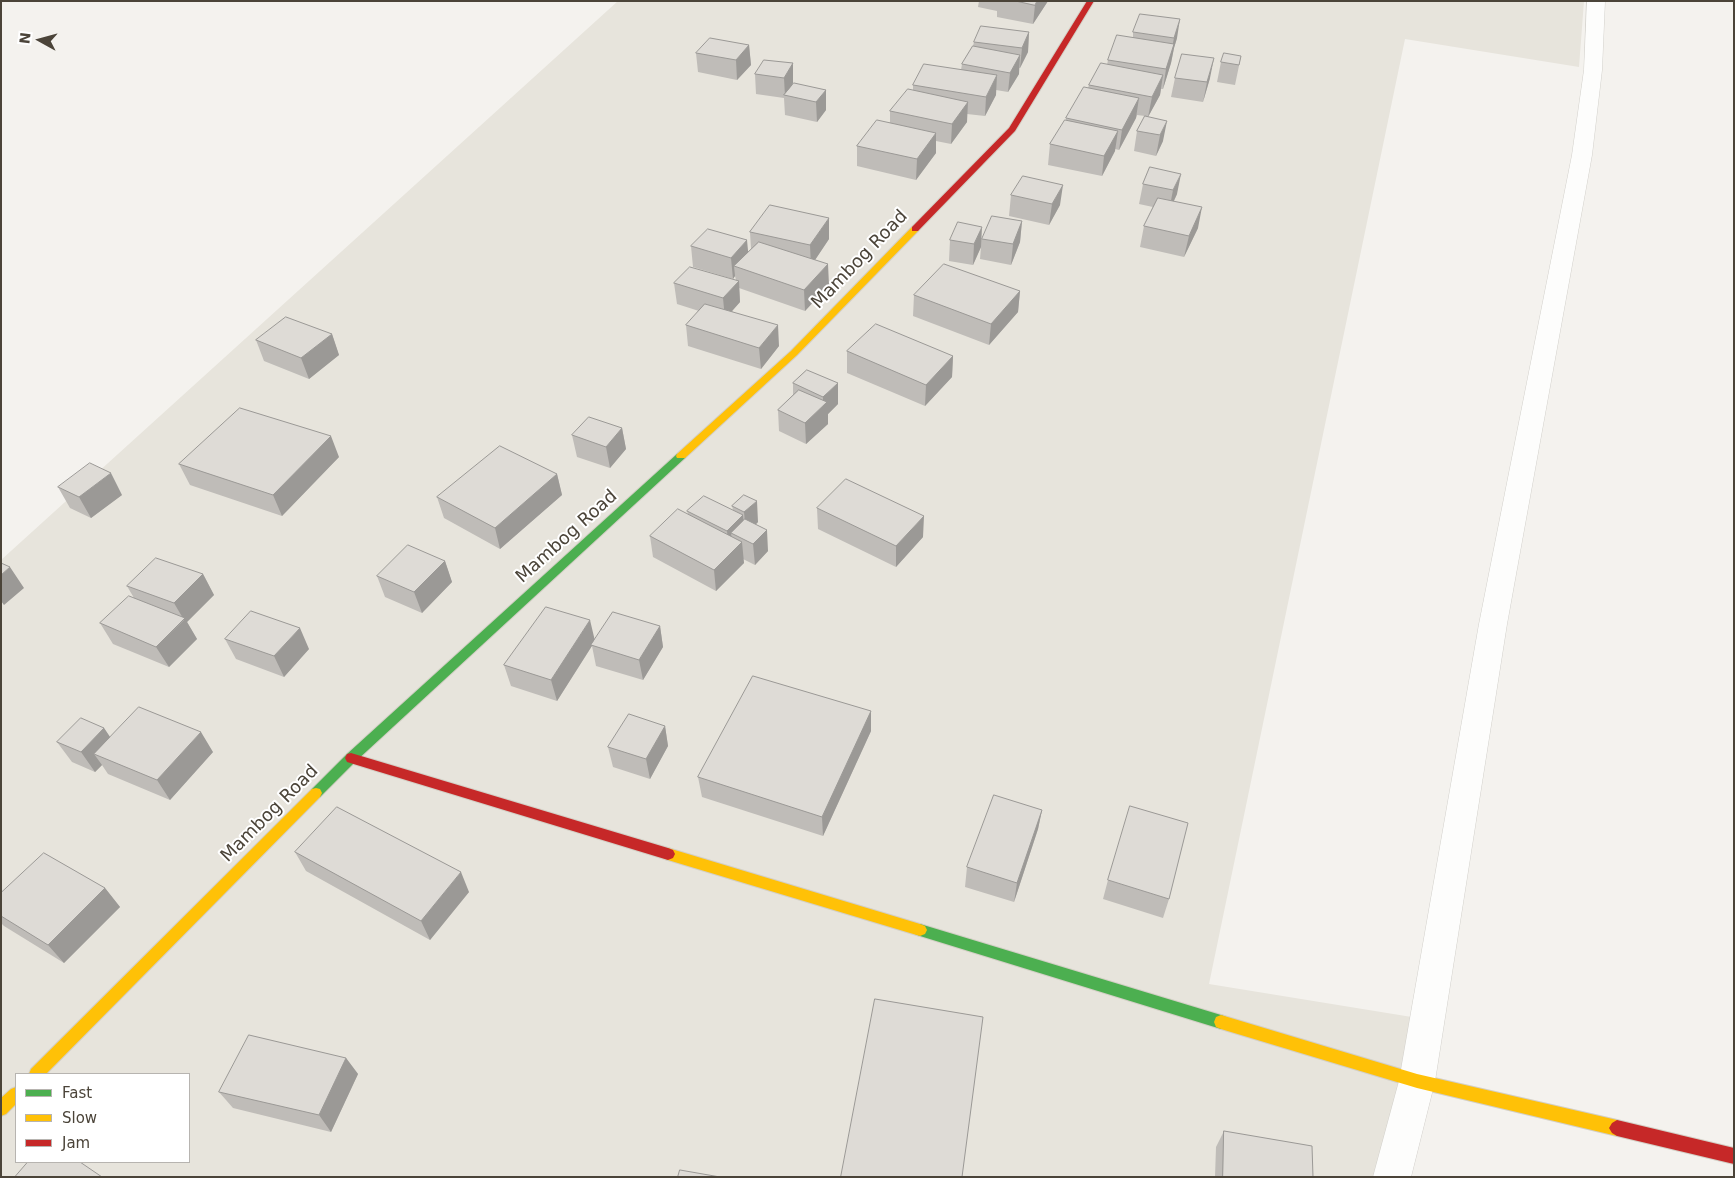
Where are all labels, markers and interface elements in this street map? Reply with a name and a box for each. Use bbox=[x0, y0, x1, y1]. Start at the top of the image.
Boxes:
north arrow bbox=[15, 15, 65, 65]
text: N bbox=[16, 31, 34, 45]
street label: Mambog Road bbox=[807, 206, 913, 314]
street label: Mambog Road bbox=[512, 486, 622, 588]
street label: Mambog Road bbox=[217, 761, 323, 867]
legend bbox=[15, 1073, 190, 1163]
text: Fast bbox=[62, 1084, 92, 1102]
text: Slow bbox=[62, 1109, 97, 1127]
text: Jam bbox=[62, 1134, 90, 1152]

